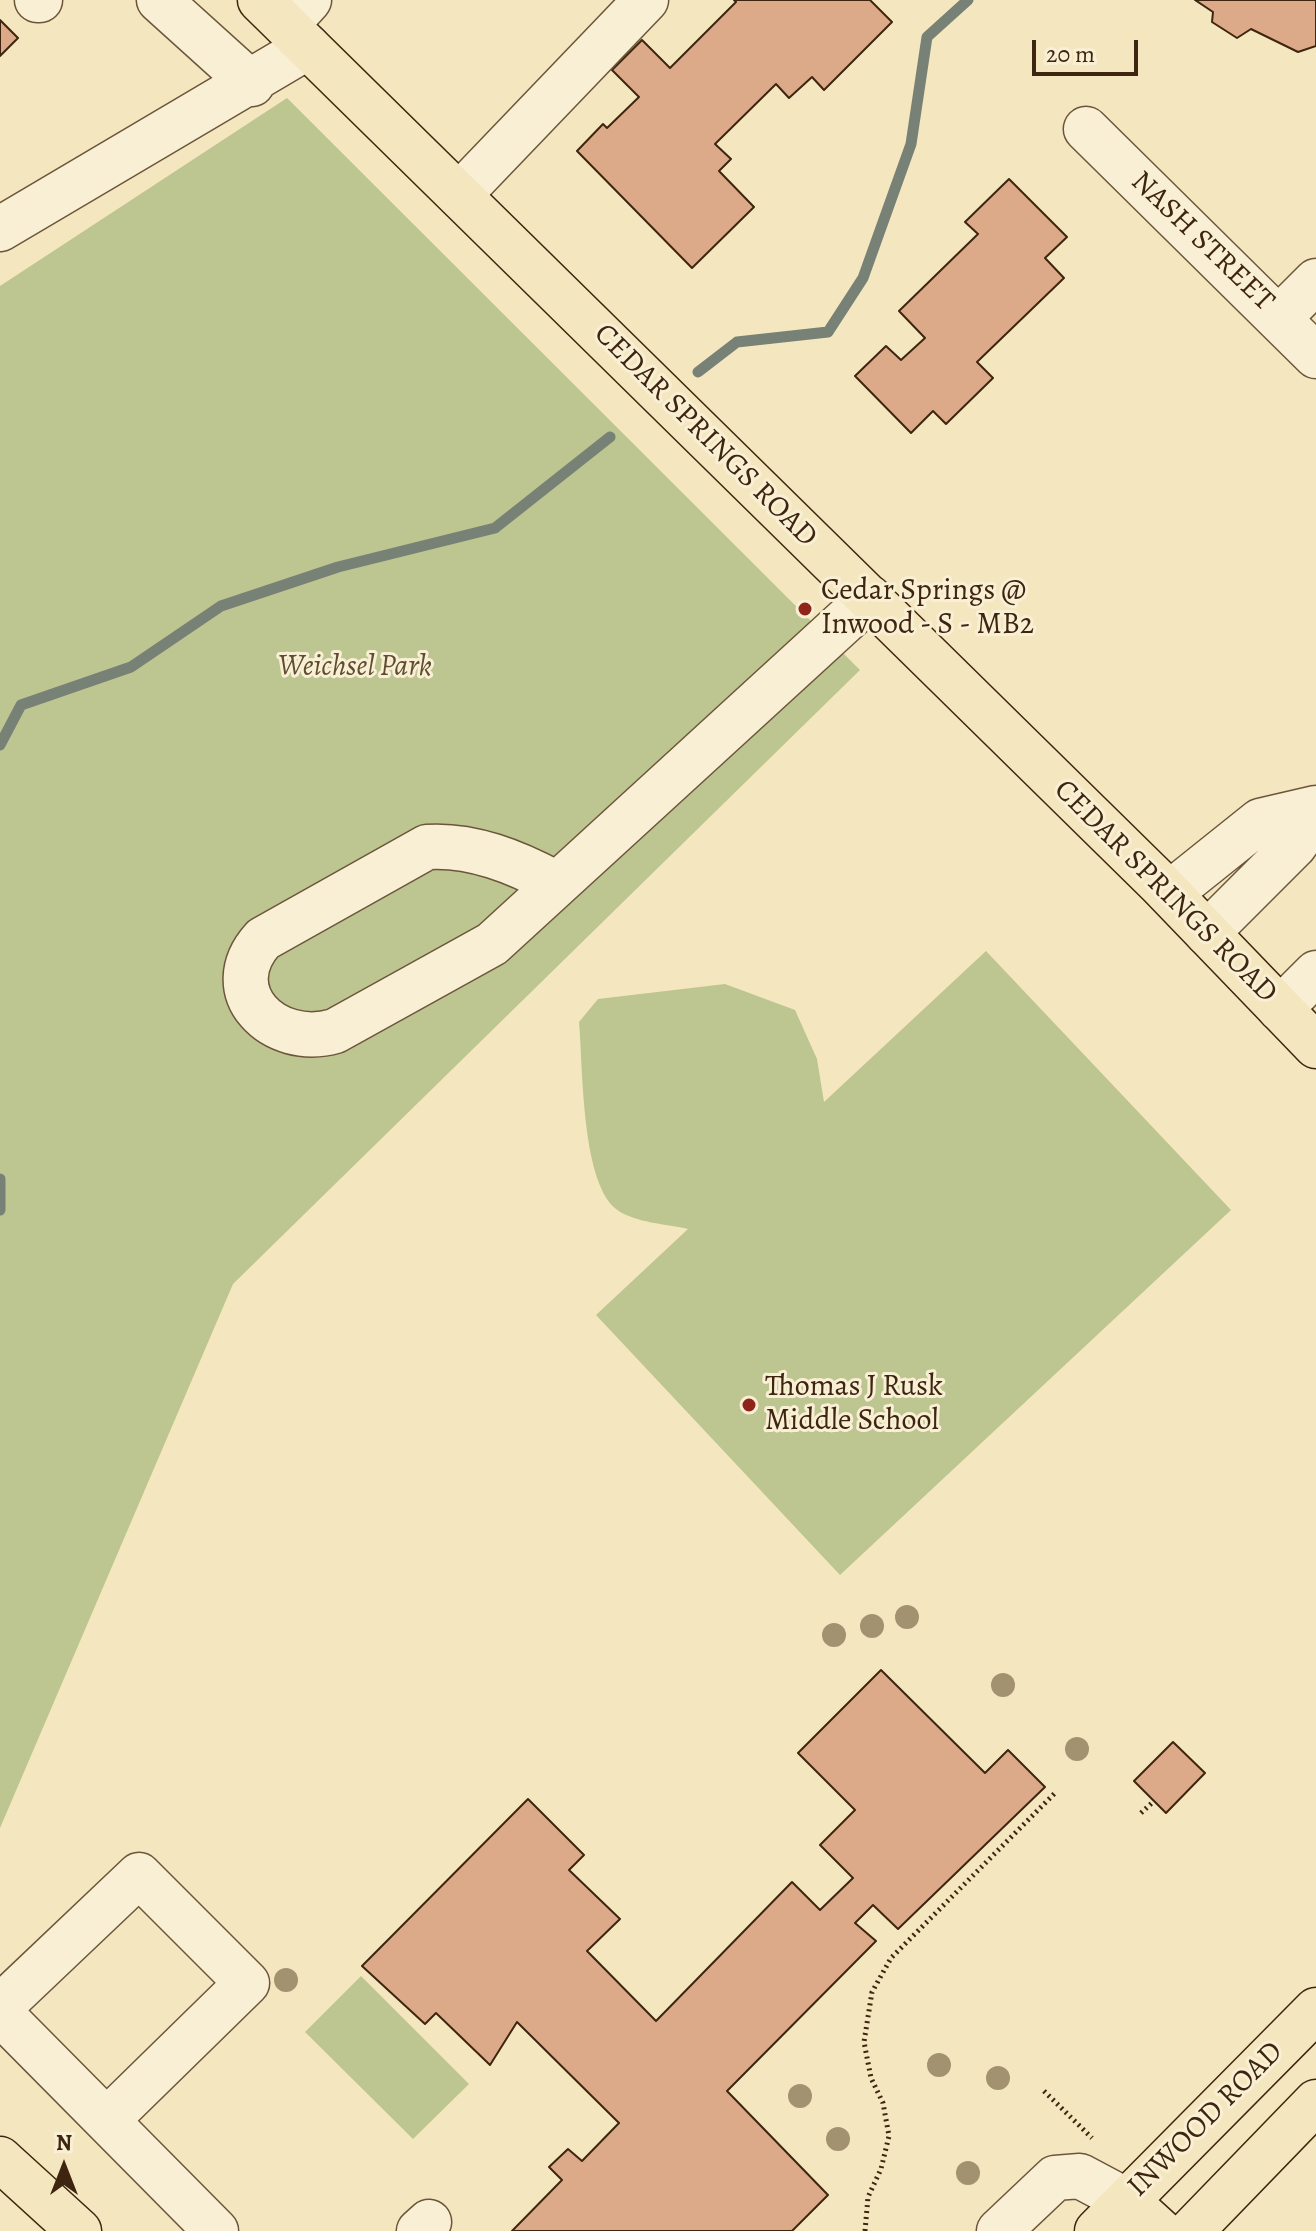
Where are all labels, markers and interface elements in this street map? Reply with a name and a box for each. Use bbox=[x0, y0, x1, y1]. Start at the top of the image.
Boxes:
scale bar bbox=[1036, 24, 1142, 74]
text: 20 m bbox=[1046, 38, 1095, 70]
street label: NASH STREET bbox=[1123, 165, 1281, 319]
street label: CEDAR SPRINGS ROAD bbox=[586, 317, 824, 555]
place label: Cedar Springs @ Inwood - S - MB2 bbox=[821, 574, 1034, 644]
marker: Cedar Springs @ Inwood - S - MB2 bbox=[796, 600, 814, 618]
park label: Weichsel Park bbox=[278, 650, 432, 686]
street label: CEDAR SPRINGS ROAD bbox=[1046, 773, 1284, 1011]
place label: Thomas J Rusk Middle School bbox=[765, 1370, 943, 1440]
marker: Thomas J Rusk Middle School bbox=[740, 1396, 758, 1414]
street label: INWOOD ROAD bbox=[1121, 2035, 1291, 2205]
north arrow bbox=[24, 2127, 104, 2207]
text: N bbox=[56, 2128, 72, 2158]

